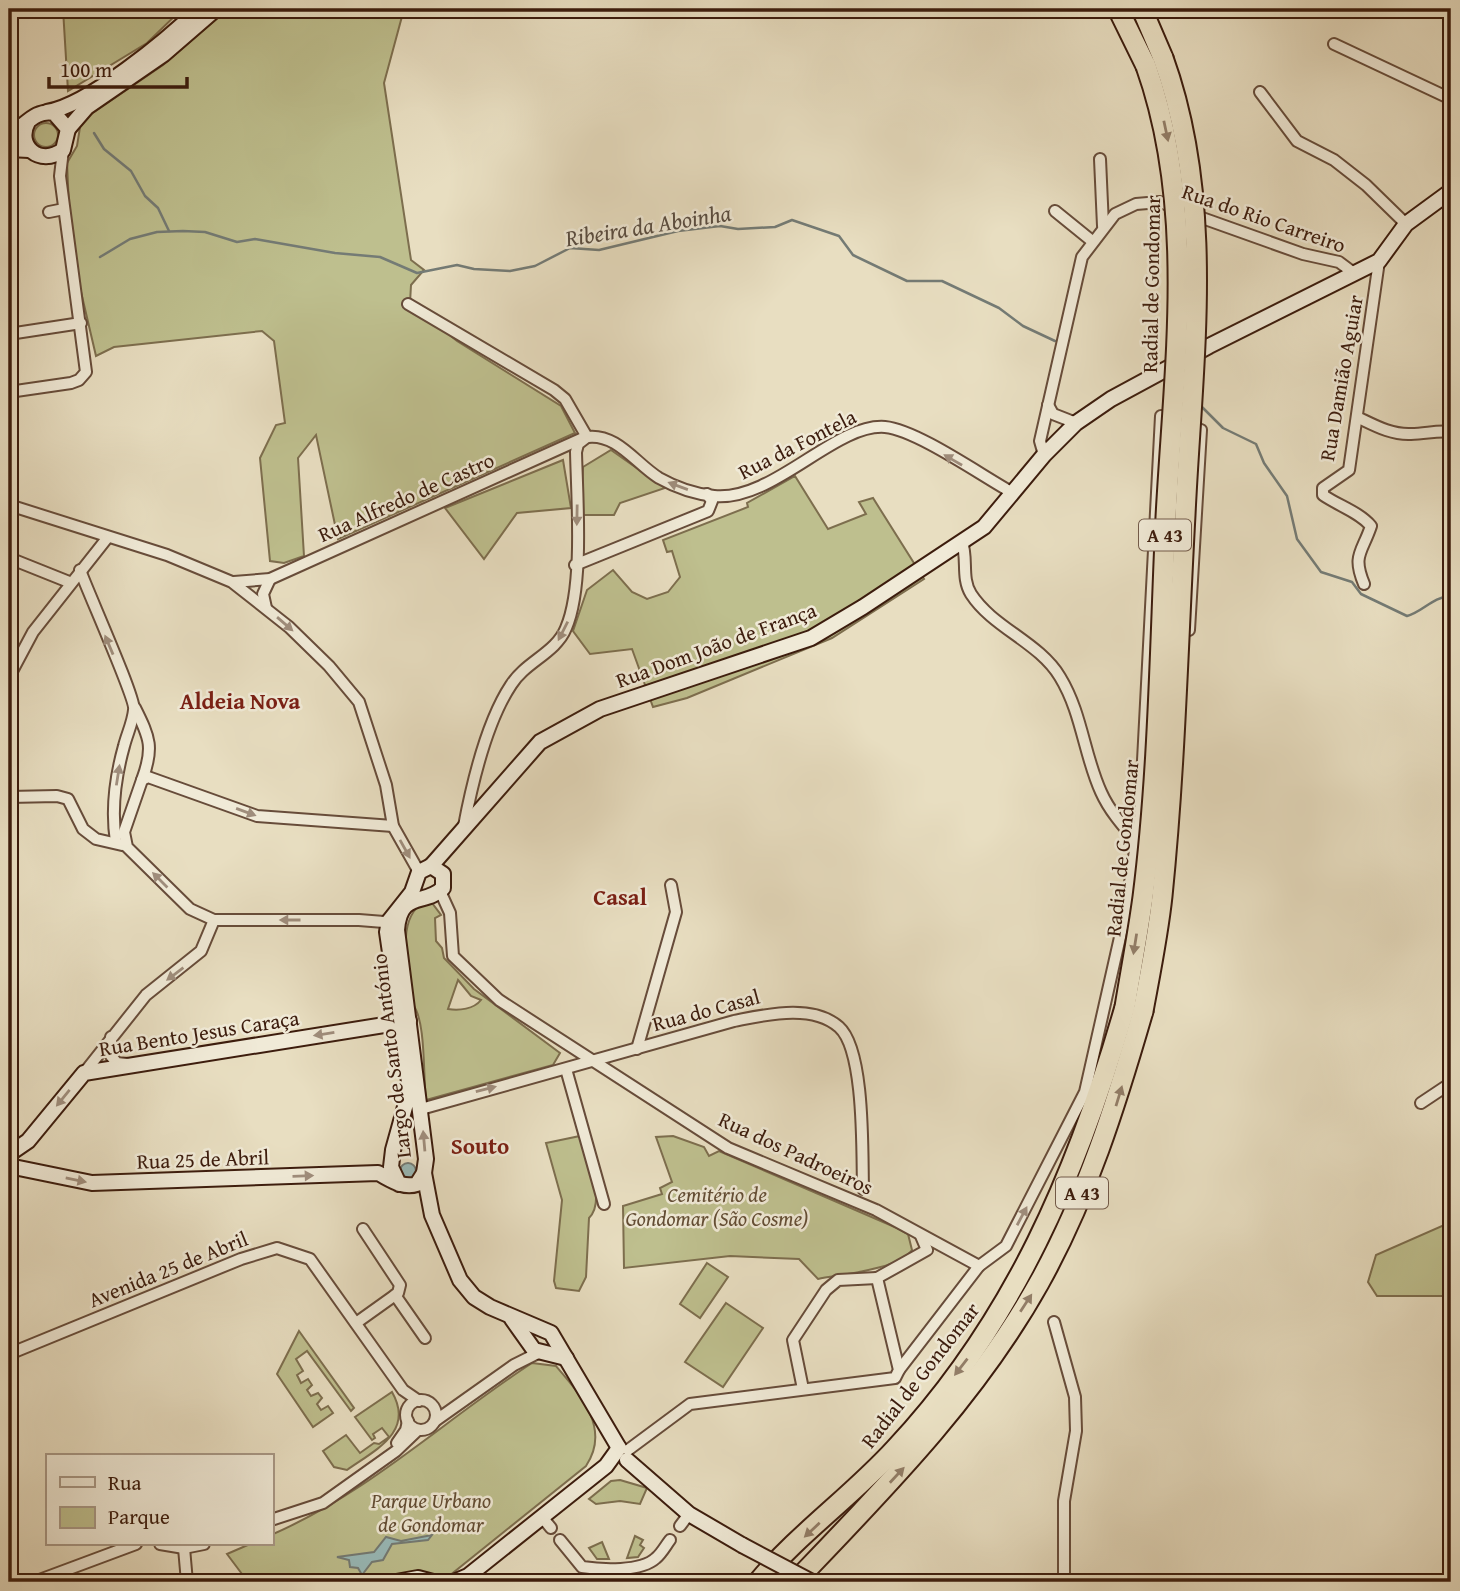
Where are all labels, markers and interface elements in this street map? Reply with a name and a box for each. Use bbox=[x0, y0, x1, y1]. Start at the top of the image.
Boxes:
scale bar bbox=[49, 46, 187, 90]
text: 100 m bbox=[60, 54, 112, 85]
one-way arrow bbox=[1160, 120, 1171, 142]
street label: Rua do Rio Carreiro bbox=[1178, 176, 1350, 260]
street label: Radial de Gondomar bbox=[1134, 195, 1168, 373]
water label: Ribeira da Aboinha bbox=[562, 196, 734, 255]
street label: Rua Damião Aguiar bbox=[1311, 292, 1371, 463]
street label: Rua da Fontela bbox=[733, 401, 861, 487]
street label: Rua Alfredo de Castro bbox=[313, 444, 499, 550]
one-way arrow bbox=[944, 454, 963, 466]
one-way arrow bbox=[668, 480, 689, 491]
one-way arrow bbox=[571, 504, 583, 526]
road number: A 43 bbox=[1139, 520, 1191, 550]
street label: Rua Dom João de França bbox=[611, 594, 821, 696]
one-way arrow bbox=[276, 616, 294, 632]
one-way arrow bbox=[558, 621, 569, 641]
one-way arrow bbox=[103, 635, 114, 656]
district label: Aldeia Nova bbox=[180, 684, 301, 717]
street label: Radial de Gondomar bbox=[1097, 758, 1147, 938]
one-way arrow bbox=[112, 763, 123, 785]
one-way arrow bbox=[236, 807, 257, 818]
one-way arrow bbox=[400, 839, 411, 859]
one-way arrow bbox=[152, 872, 168, 889]
district label: Casal bbox=[593, 880, 647, 913]
one-way arrow bbox=[279, 914, 301, 926]
one-way arrow bbox=[1129, 933, 1140, 955]
street label: Largo de Santo António bbox=[363, 952, 419, 1160]
one-way arrow bbox=[166, 966, 184, 981]
street label: Rua do Casal bbox=[649, 981, 763, 1039]
street label: Rua Bento Jesus Caraça bbox=[97, 1002, 301, 1064]
one-way arrow bbox=[313, 1029, 335, 1040]
one-way arrow bbox=[476, 1083, 498, 1094]
one-way arrow bbox=[1114, 1086, 1124, 1107]
one-way arrow bbox=[56, 1090, 71, 1107]
street label: Rua dos Padroeiros bbox=[714, 1104, 878, 1202]
district label: Souto bbox=[451, 1129, 509, 1162]
one-way arrow bbox=[418, 1130, 429, 1152]
street label: Rua 25 de Abril bbox=[136, 1141, 270, 1177]
one-way arrow bbox=[292, 1171, 314, 1182]
one-way arrow bbox=[65, 1175, 87, 1186]
road number: A 43 bbox=[1056, 1177, 1108, 1208]
park label: Cemitério de Gondomar (São Cosme) bbox=[626, 1179, 808, 1234]
one-way arrow bbox=[1016, 1206, 1028, 1226]
street label: Avenida 25 de Abril bbox=[84, 1223, 252, 1315]
one-way arrow bbox=[1019, 1294, 1032, 1313]
street label: Radial de Gondomar bbox=[853, 1295, 987, 1455]
one-way arrow bbox=[954, 1358, 968, 1376]
legend bbox=[46, 1454, 273, 1546]
one-way arrow bbox=[889, 1466, 905, 1484]
text: Rua bbox=[108, 1467, 141, 1498]
park label: Parque Urbano de Gondomar bbox=[370, 1485, 491, 1540]
text: Parque bbox=[108, 1501, 170, 1532]
one-way arrow bbox=[803, 1522, 821, 1538]

